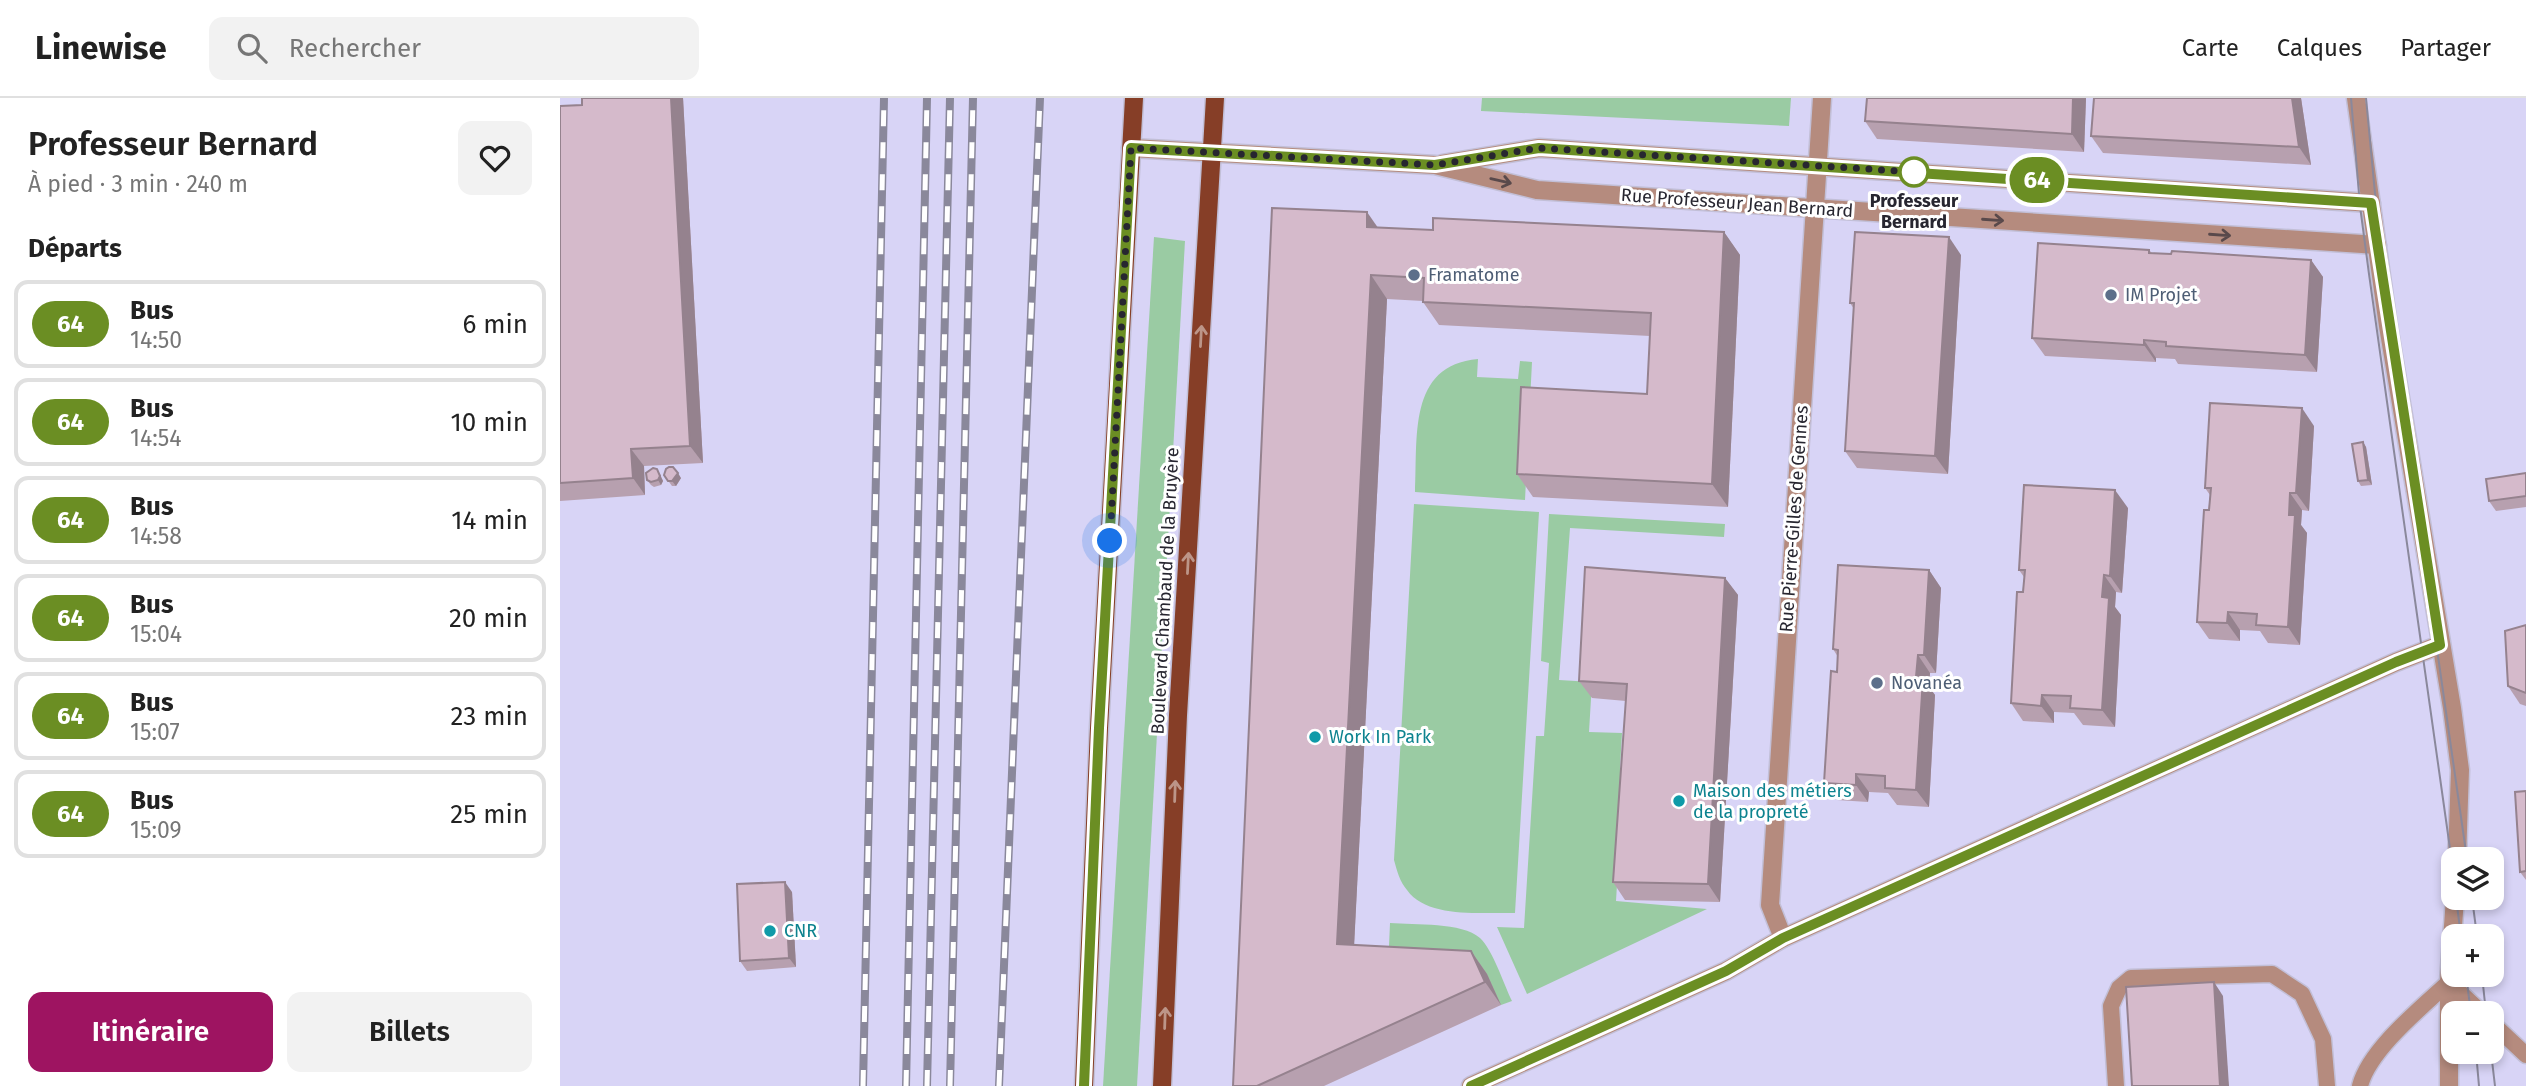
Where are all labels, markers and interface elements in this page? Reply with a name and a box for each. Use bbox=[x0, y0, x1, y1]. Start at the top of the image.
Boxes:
search box bbox=[209, 17, 699, 80]
text: Linewise bbox=[35, 28, 167, 68]
icon: search bbox=[233, 29, 271, 67]
text: Rechercher bbox=[289, 33, 421, 64]
text: Carte bbox=[2182, 34, 2239, 62]
text: Calques bbox=[2277, 34, 2362, 62]
text: Partager bbox=[2400, 34, 2491, 62]
button: heart bbox=[458, 121, 532, 195]
text: Professeur Bernard bbox=[28, 124, 318, 164]
marker: Professeur Bernard bbox=[1899, 157, 1929, 187]
line badge: 64 bbox=[2006, 157, 2068, 203]
text: 64 bbox=[2023, 166, 2051, 194]
text: À pied · 3 min · 240 m bbox=[28, 170, 248, 198]
one-way arrow bbox=[1489, 175, 1512, 188]
street label: Rue Professeur Jean Bernard bbox=[1620, 184, 1854, 222]
place label: Professeur Bernard bbox=[1870, 190, 1959, 233]
one-way arrow bbox=[1981, 214, 2004, 227]
one-way arrow bbox=[2208, 228, 2231, 241]
text: Départs bbox=[28, 233, 122, 264]
place label: Framatome bbox=[1428, 264, 1520, 286]
marker: Framatome bbox=[1406, 267, 1422, 283]
place label: IM Projet bbox=[2125, 284, 2198, 306]
marker: IM Projet bbox=[2103, 287, 2119, 303]
text: Bus bbox=[130, 295, 173, 326]
text: 6 min bbox=[462, 309, 528, 340]
text: 64 bbox=[57, 310, 84, 338]
text: 14:50 bbox=[130, 326, 182, 354]
one-way arrow bbox=[1195, 326, 1208, 348]
text: Bus bbox=[130, 393, 173, 424]
street label: Rue Pierre-Gilles de Gennes bbox=[1775, 405, 1813, 633]
text: 10 min bbox=[450, 407, 528, 438]
text: 64 bbox=[57, 408, 84, 436]
text: 14:54 bbox=[130, 424, 182, 452]
street label: Boulevard Chambaud de la Bruyère bbox=[1146, 447, 1184, 735]
text: Bus bbox=[130, 491, 173, 522]
text: 14 min bbox=[451, 505, 528, 536]
text: 64 bbox=[57, 506, 84, 534]
text: 14:58 bbox=[130, 522, 182, 550]
your location bbox=[1092, 523, 1127, 558]
one-way arrow bbox=[1181, 552, 1194, 575]
text: Bus bbox=[130, 589, 173, 620]
text: 20 min bbox=[449, 603, 528, 634]
text: 64 bbox=[57, 604, 84, 632]
text: 15:04 bbox=[130, 620, 182, 648]
place label: Novanéa bbox=[1891, 672, 1962, 694]
marker: Novanéa bbox=[1869, 675, 1885, 691]
text: Bus bbox=[130, 687, 173, 718]
text: 23 min bbox=[451, 701, 528, 732]
text: 64 bbox=[57, 702, 84, 730]
text: 15:07 bbox=[130, 718, 180, 746]
place label: Work In Park bbox=[1329, 726, 1432, 748]
marker: Work In Park bbox=[1307, 729, 1323, 745]
one-way arrow bbox=[1169, 779, 1182, 802]
place label: Maison des métiers de la propreté bbox=[1693, 780, 1852, 823]
text: Bus bbox=[130, 785, 173, 816]
marker: Maison des métiers de la propreté bbox=[1671, 793, 1687, 809]
text: 25 min bbox=[450, 799, 528, 830]
text: 64 bbox=[57, 800, 84, 828]
text: 15:09 bbox=[130, 816, 182, 844]
map controls bbox=[2441, 847, 2504, 1064]
button: layers bbox=[2441, 847, 2504, 910]
place label: CNR bbox=[784, 920, 817, 942]
marker: CNR bbox=[762, 923, 778, 939]
button: + bbox=[2441, 924, 2504, 987]
button: Itinéraire bbox=[28, 992, 273, 1072]
button: Billets bbox=[287, 992, 532, 1072]
button: − bbox=[2441, 1001, 2504, 1064]
one-way arrow bbox=[1159, 1007, 1172, 1030]

